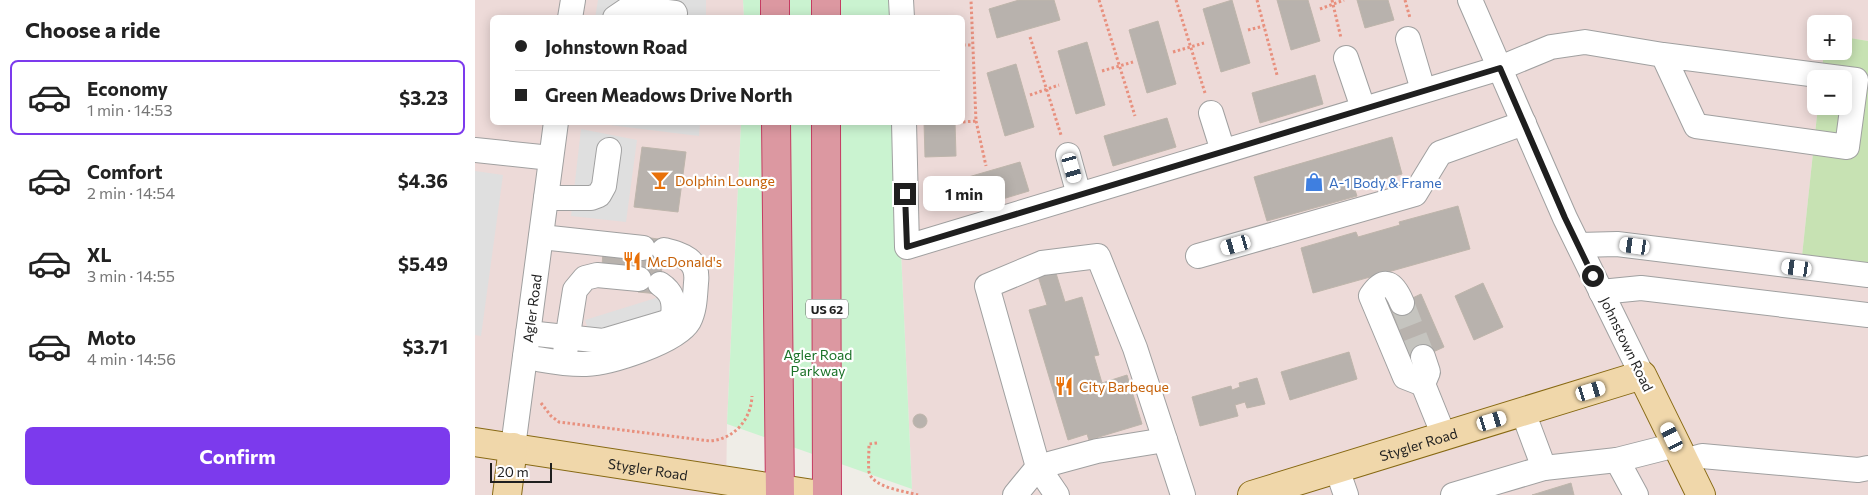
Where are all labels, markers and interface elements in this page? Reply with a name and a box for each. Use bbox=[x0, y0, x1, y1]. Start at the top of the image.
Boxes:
map controls bbox=[1807, 15, 1852, 115]
button: + bbox=[1807, 15, 1852, 60]
text: Choose a ride bbox=[25, 16, 160, 43]
text: Johnstown Road bbox=[545, 35, 687, 58]
button: − bbox=[1807, 70, 1852, 115]
icon: car bbox=[27, 75, 72, 120]
text: Economy bbox=[87, 77, 168, 100]
text: Green Meadows Drive North bbox=[545, 83, 793, 106]
text: $3.23 bbox=[399, 86, 448, 109]
text: 1 min · 14:53 bbox=[87, 100, 173, 119]
car bbox=[1060, 152, 1083, 184]
icon: car bbox=[27, 158, 72, 203]
text: Comfort bbox=[87, 160, 163, 183]
text: $4.36 bbox=[398, 169, 448, 192]
bar icon: Dolphin Lounge bbox=[649, 169, 671, 191]
shop icon: A-1 Body & Frame bbox=[1303, 171, 1325, 193]
place label: Dolphin Lounge bbox=[675, 172, 775, 189]
place label: A-1 Body & Frame bbox=[1329, 174, 1442, 191]
callout: 1 min bbox=[923, 176, 1005, 212]
text: 2 min · 14:54 bbox=[87, 183, 175, 202]
route end bbox=[894, 183, 916, 205]
text: 1 min bbox=[945, 184, 983, 203]
car bbox=[1219, 234, 1252, 256]
car bbox=[1619, 236, 1650, 256]
icon: car bbox=[27, 241, 72, 286]
text: XL bbox=[87, 243, 112, 266]
restaurant icon: McDonald's bbox=[621, 250, 643, 272]
text: $5.49 bbox=[398, 252, 448, 275]
place label: McDonald's bbox=[647, 253, 722, 270]
car bbox=[1781, 258, 1812, 278]
route start bbox=[1582, 265, 1604, 287]
text: 3 min · 14:55 bbox=[87, 266, 175, 285]
street label: Agler Road bbox=[518, 273, 544, 343]
street label: Johnstown Road bbox=[1597, 294, 1657, 394]
road number: US 62 bbox=[806, 300, 848, 318]
icon: car bbox=[27, 324, 72, 369]
text: Moto bbox=[87, 326, 136, 349]
text: $3.71 bbox=[402, 335, 448, 358]
park label: Agler Road Parkway bbox=[784, 346, 852, 379]
text: 4 min · 14:56 bbox=[87, 349, 176, 368]
restaurant icon: City Barbeque bbox=[1053, 375, 1075, 397]
place label: City Barbeque bbox=[1079, 378, 1169, 395]
car bbox=[1574, 379, 1607, 403]
car bbox=[1475, 409, 1508, 433]
car bbox=[1658, 420, 1685, 454]
street label: Stygler Road bbox=[1377, 424, 1459, 464]
button: Confirm bbox=[25, 427, 450, 485]
street label: Stygler Road bbox=[607, 454, 689, 483]
scale bar bbox=[490, 460, 553, 483]
text: 20 m bbox=[497, 463, 529, 480]

